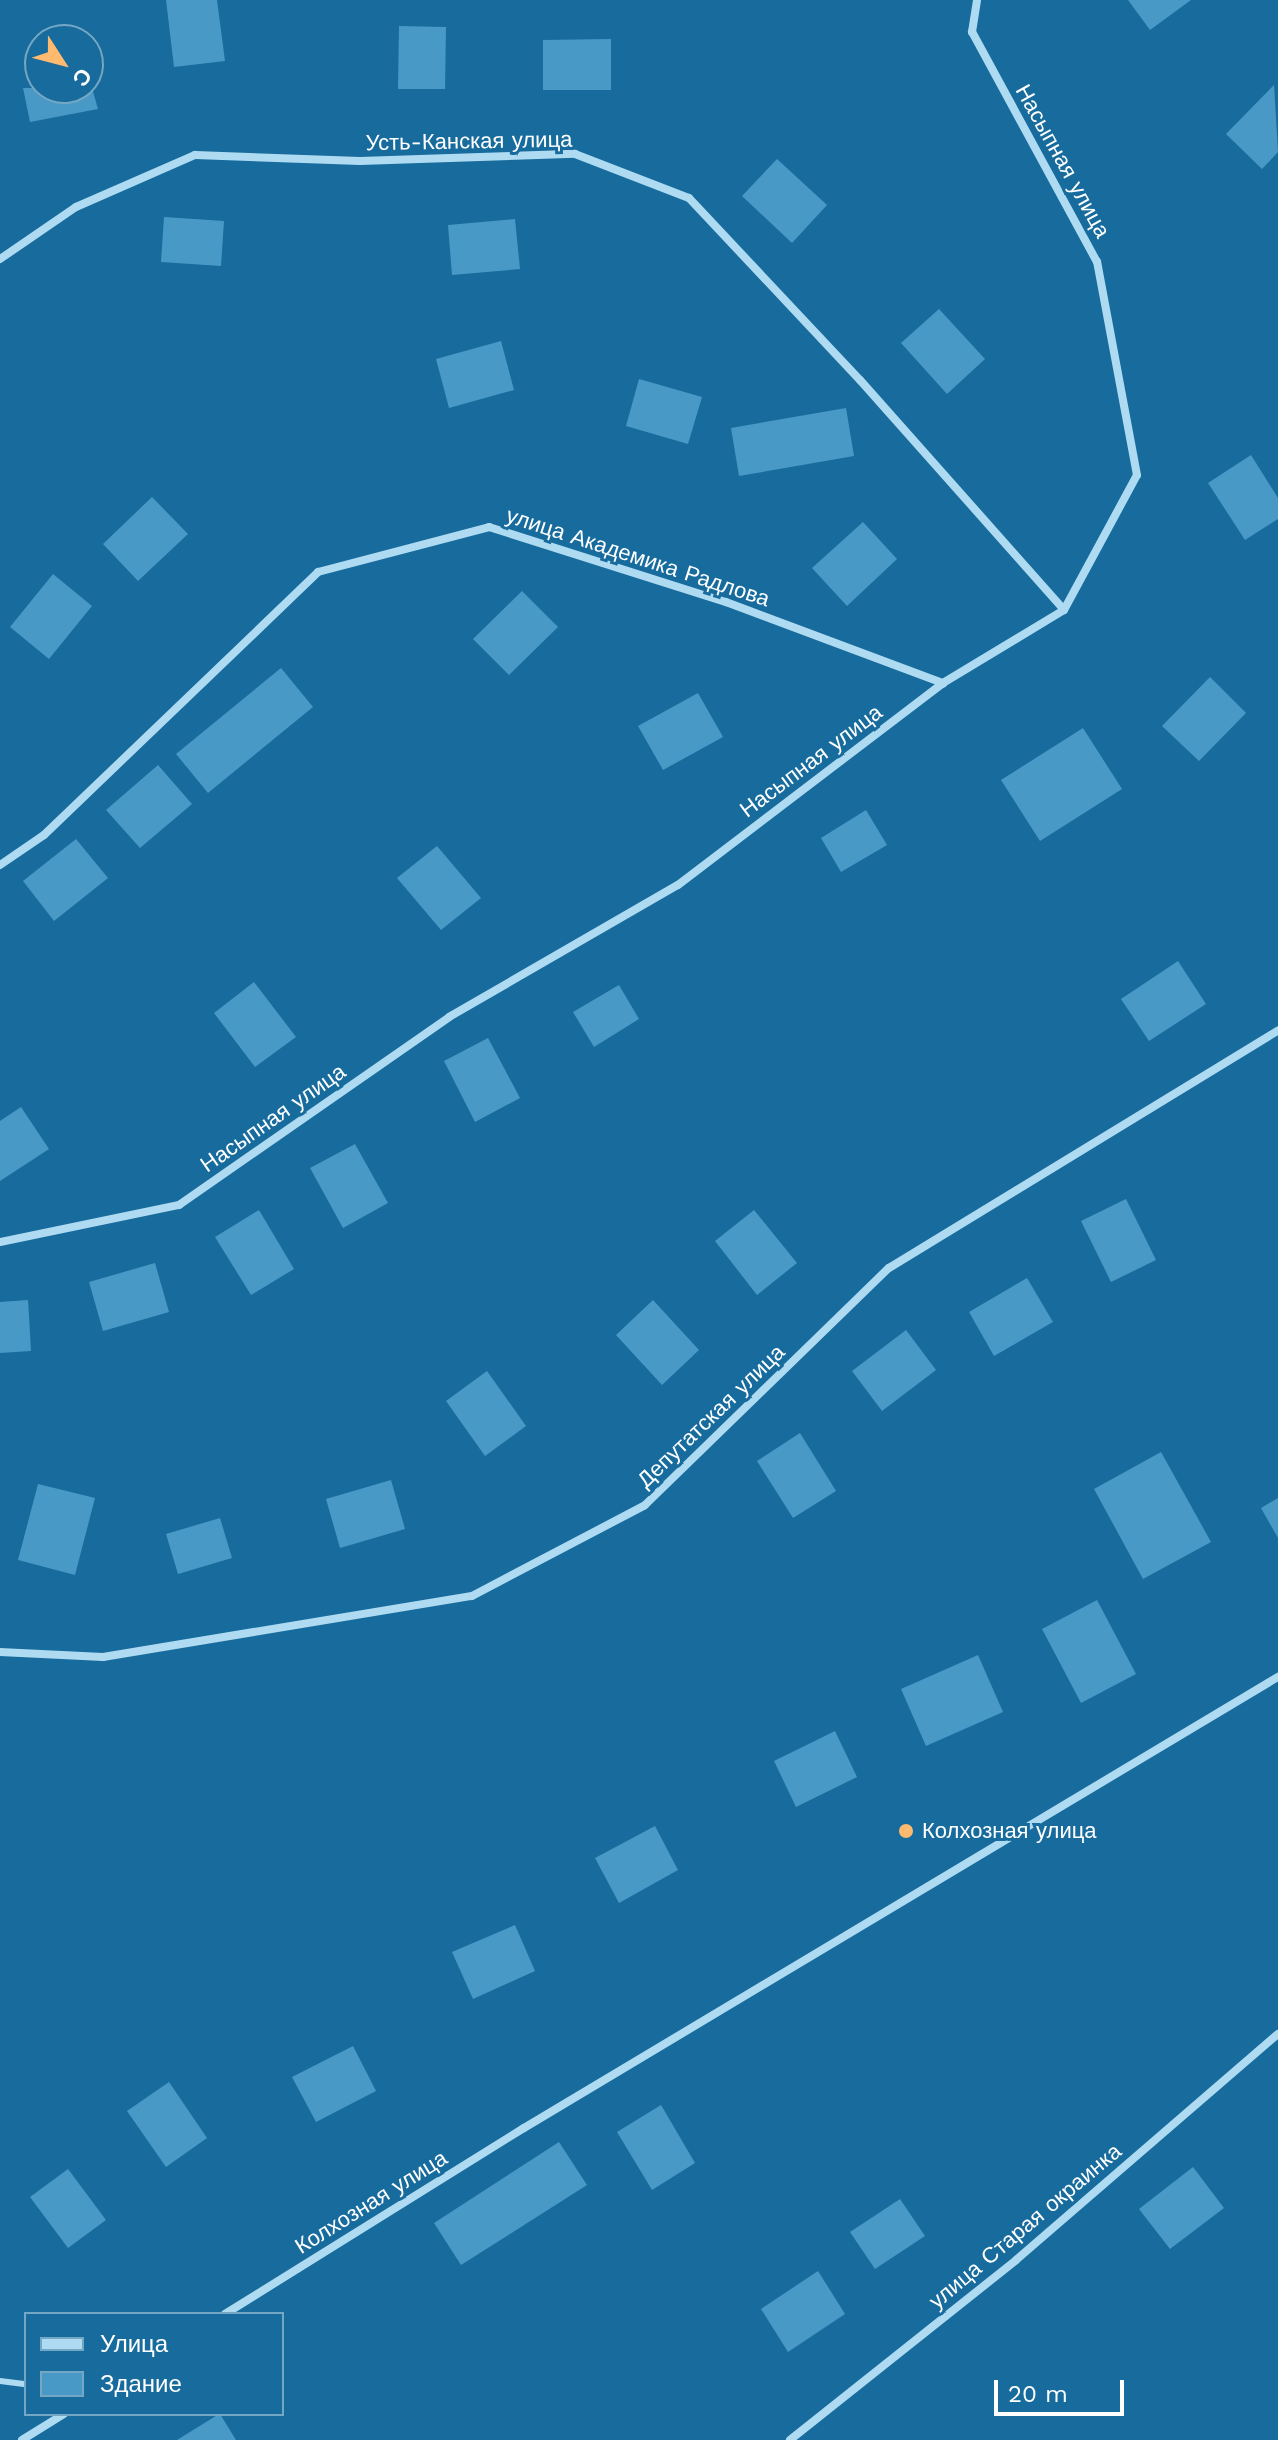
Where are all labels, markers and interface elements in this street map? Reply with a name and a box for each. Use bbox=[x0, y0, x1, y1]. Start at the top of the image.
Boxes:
north arrow bbox=[24, 24, 104, 104]
text: С bbox=[67, 63, 97, 91]
street label: Насыпная улица bbox=[1010, 80, 1116, 242]
street label: Усть-Канская улица bbox=[365, 126, 573, 156]
street label: улица Академика Радлова bbox=[503, 502, 773, 612]
street label: Насыпная улица bbox=[735, 699, 887, 823]
street label: Насыпная улица bbox=[195, 1058, 351, 1178]
street label: Депутатская улица bbox=[632, 1339, 790, 1493]
place label: Колхозная улица bbox=[922, 1818, 1097, 1844]
marker: Колхозная улица bbox=[897, 1822, 915, 1840]
street label: улица Старая окраинка bbox=[923, 2138, 1127, 2314]
street label: Колхозная улица bbox=[290, 2145, 452, 2259]
legend bbox=[24, 2312, 284, 2416]
text: Улица bbox=[100, 2330, 168, 2358]
scale bar bbox=[998, 2364, 1128, 2414]
text: Здание bbox=[100, 2370, 182, 2398]
text: 20 m bbox=[1008, 2380, 1068, 2408]

